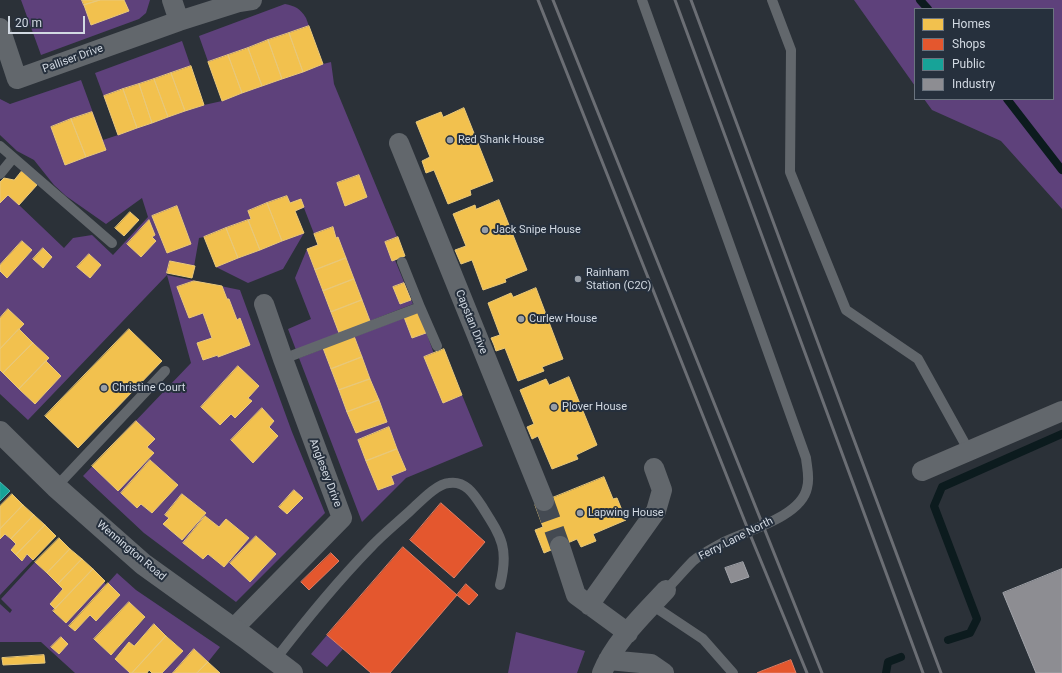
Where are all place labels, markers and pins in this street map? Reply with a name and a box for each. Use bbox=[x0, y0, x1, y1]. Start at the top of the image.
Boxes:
place label: Red Shank House bbox=[458, 133, 544, 147]
marker: Red Shank House bbox=[445, 135, 455, 145]
place label: Jack Snipe House bbox=[493, 223, 581, 237]
marker: Jack Snipe House bbox=[480, 225, 490, 235]
place label: Rainham Station (C2C) bbox=[586, 266, 651, 292]
marker: Rainham Station (C2C) bbox=[573, 274, 583, 284]
place label: Curlew House bbox=[529, 312, 597, 326]
marker: Curlew House bbox=[516, 314, 526, 324]
place label: Christine Court bbox=[112, 381, 185, 395]
marker: Christine Court bbox=[99, 383, 109, 393]
place label: Plover House bbox=[562, 400, 627, 414]
marker: Plover House bbox=[549, 402, 559, 412]
place label: Lapwing House bbox=[588, 506, 664, 520]
marker: Lapwing House bbox=[575, 508, 585, 518]

